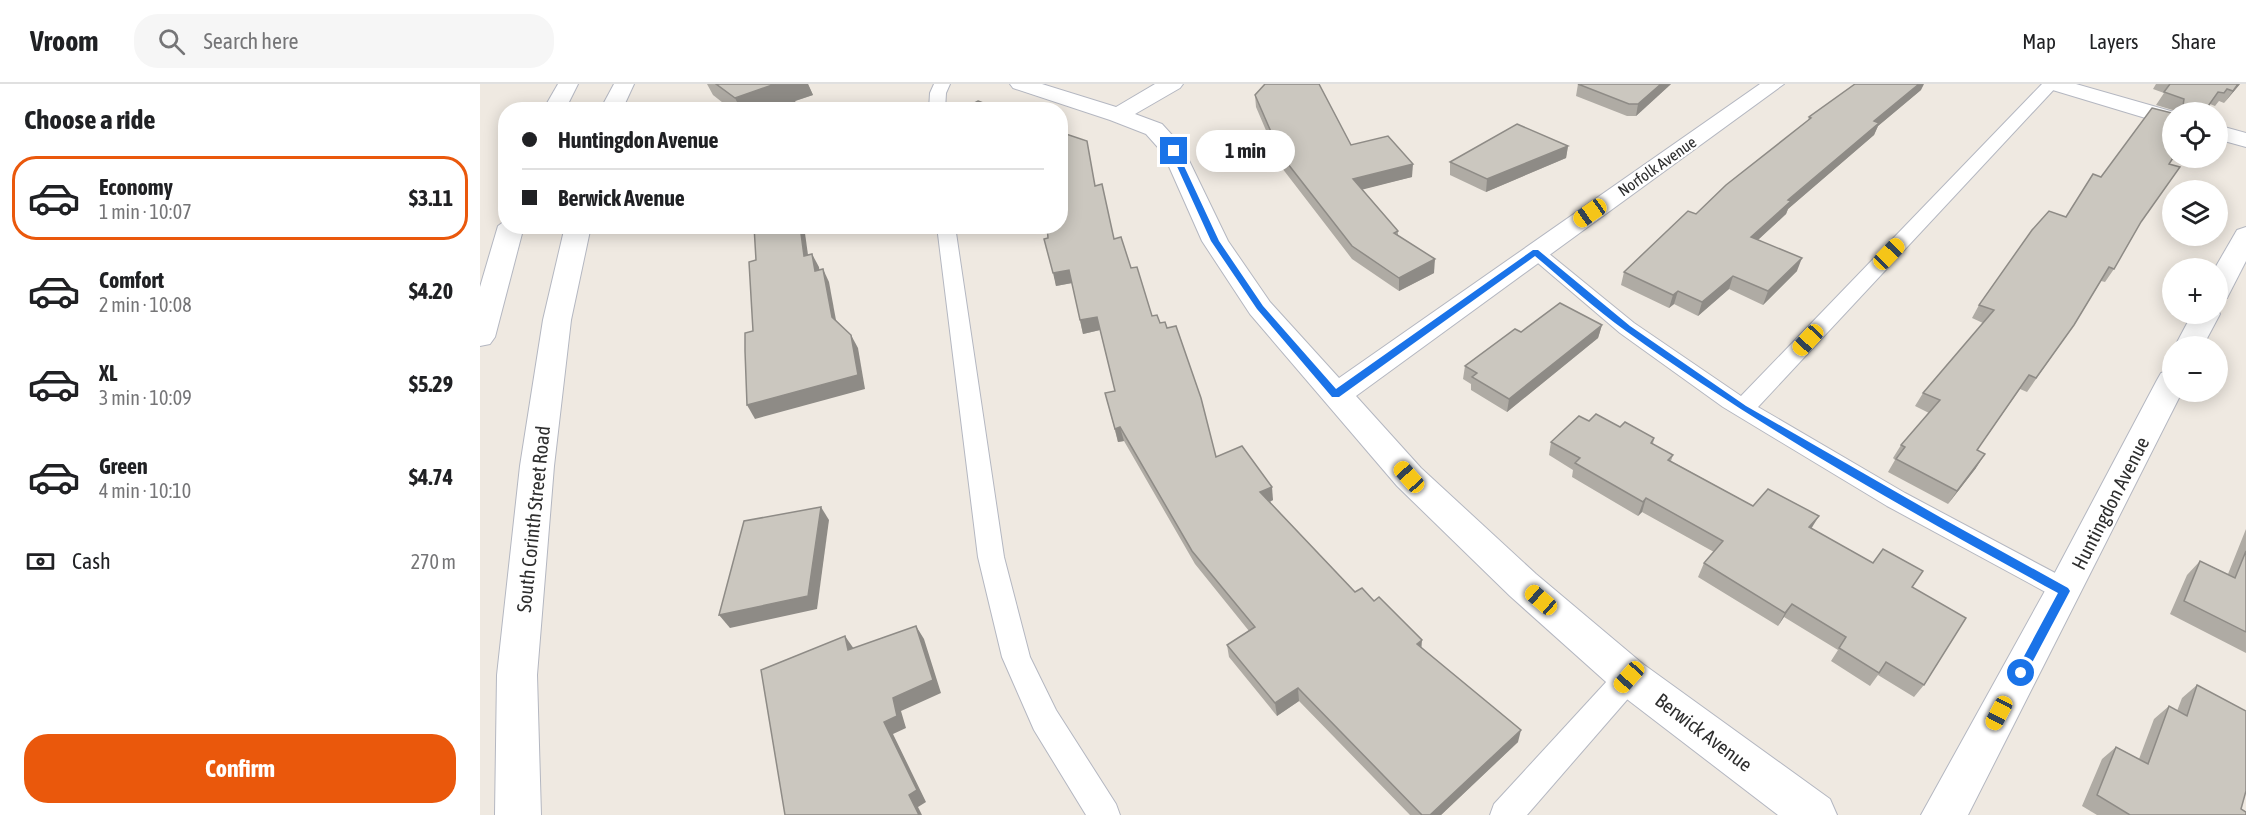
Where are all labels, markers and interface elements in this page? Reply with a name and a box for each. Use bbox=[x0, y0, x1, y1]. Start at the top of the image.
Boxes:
search box bbox=[134, 14, 554, 68]
text: Vroom bbox=[30, 25, 98, 57]
icon: search bbox=[155, 25, 188, 58]
text: Search here bbox=[203, 28, 298, 54]
text: Map bbox=[2022, 29, 2056, 53]
text: Layers bbox=[2089, 29, 2139, 53]
text: Share bbox=[2172, 29, 2216, 53]
map controls bbox=[2162, 102, 2228, 402]
button: locate bbox=[2162, 102, 2228, 168]
text: Choose a ride bbox=[24, 104, 156, 135]
text: Huntingdon Avenue bbox=[558, 127, 719, 153]
callout: 1 min bbox=[1195, 130, 1294, 172]
street label: Norfolk Avenue bbox=[1614, 132, 1700, 200]
route end bbox=[1160, 137, 1187, 164]
text: 1 min bbox=[1225, 139, 1266, 162]
icon: car bbox=[27, 171, 81, 225]
text: Economy bbox=[99, 174, 173, 200]
button: layers bbox=[2162, 180, 2228, 246]
text: $3.11 bbox=[409, 185, 453, 211]
text: Berwick Avenue bbox=[558, 185, 685, 211]
car bbox=[1570, 195, 1610, 231]
text: 1 min · 10:07 bbox=[99, 200, 192, 223]
car bbox=[1870, 235, 1908, 273]
button: + bbox=[2162, 258, 2228, 324]
icon: car bbox=[27, 264, 81, 318]
text: Comfort bbox=[99, 267, 164, 293]
text: $4.20 bbox=[409, 278, 453, 304]
text: 2 min · 10:08 bbox=[99, 293, 192, 316]
car bbox=[1789, 321, 1827, 359]
button: − bbox=[2162, 336, 2228, 402]
icon: car bbox=[27, 357, 81, 411]
text: XL bbox=[99, 360, 117, 386]
text: $5.29 bbox=[409, 371, 453, 397]
text: 3 min · 10:09 bbox=[99, 386, 192, 409]
street label: South Corinth Street Road bbox=[512, 425, 554, 613]
street label: Huntingdon Avenue bbox=[2067, 433, 2153, 573]
icon: car bbox=[27, 450, 81, 504]
text: Green bbox=[99, 453, 148, 479]
car bbox=[1390, 458, 1428, 496]
text: $4.74 bbox=[409, 464, 453, 490]
text: 4 min · 10:10 bbox=[99, 479, 191, 502]
icon: cash bbox=[24, 545, 57, 578]
text: Cash bbox=[72, 548, 111, 574]
text: 270 m bbox=[411, 550, 456, 573]
car bbox=[1522, 581, 1560, 619]
car bbox=[1610, 658, 1648, 696]
route start bbox=[2007, 659, 2034, 686]
street label: Berwick Avenue bbox=[1651, 688, 1757, 776]
car bbox=[1983, 693, 2015, 733]
button: Confirm bbox=[24, 734, 456, 803]

